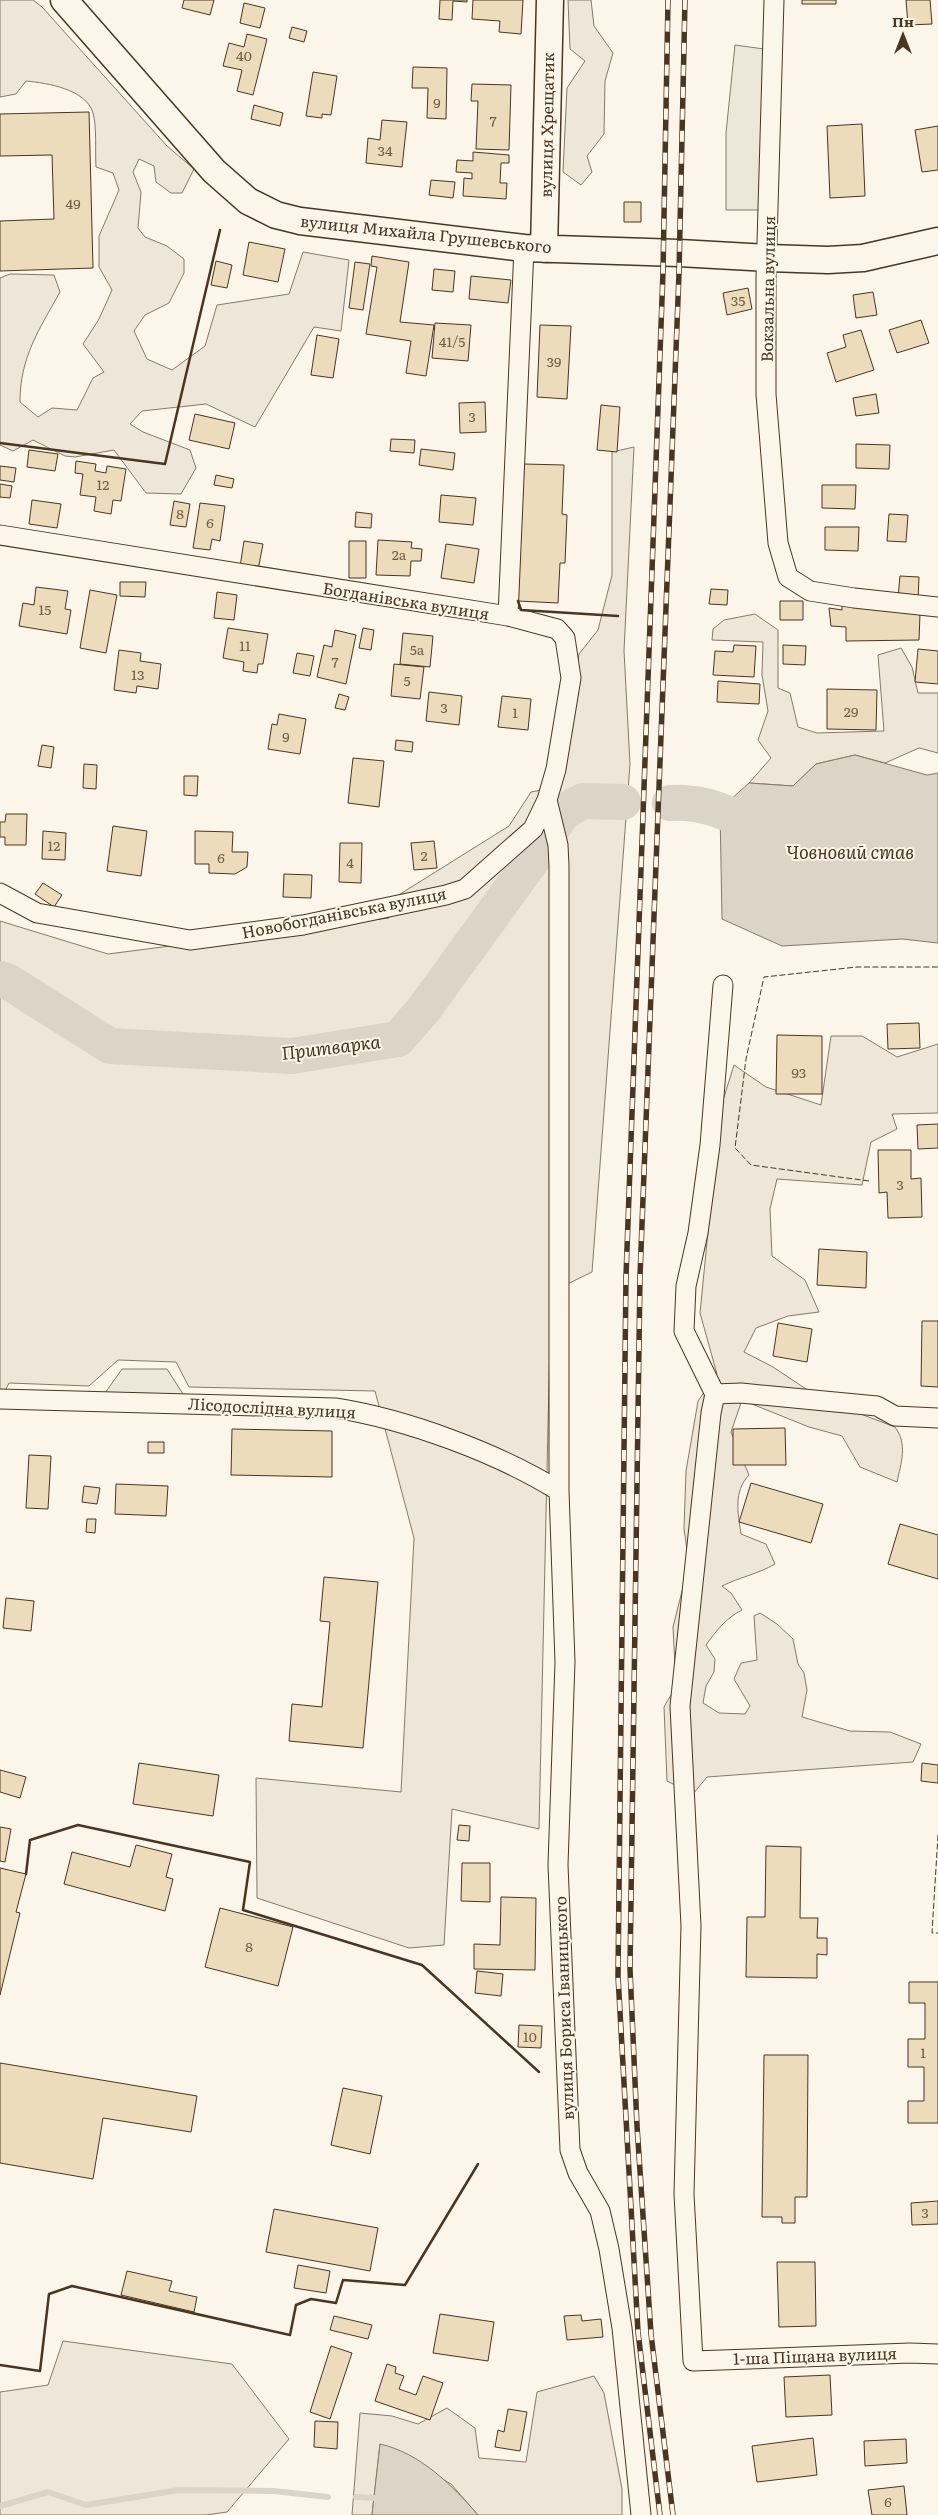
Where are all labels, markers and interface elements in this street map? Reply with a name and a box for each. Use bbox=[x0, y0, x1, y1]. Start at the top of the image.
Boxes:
north arrow bbox=[878, 10, 928, 60]
text: Пн bbox=[892, 11, 914, 31]
house number: 40 bbox=[236, 45, 252, 65]
street label: вулиця Хрещатик bbox=[533, 52, 559, 198]
house number: 9 bbox=[433, 92, 441, 112]
house number: 7 bbox=[489, 110, 497, 130]
house number: 34 bbox=[377, 140, 393, 160]
house number: 49 bbox=[65, 193, 81, 213]
street label: вулиця Михайла Грушевського bbox=[299, 208, 553, 258]
street label: Вокзальна вулиця bbox=[754, 216, 780, 362]
house number: 35 bbox=[731, 290, 745, 310]
house number: 41/5 bbox=[439, 331, 465, 351]
house number: 39 bbox=[547, 351, 561, 371]
house number: 3 bbox=[468, 406, 476, 426]
house number: 12 bbox=[97, 474, 109, 494]
house number: 8 bbox=[176, 503, 184, 523]
house number: 6 bbox=[206, 512, 214, 532]
house number: 2а bbox=[392, 544, 407, 564]
street label: Богданівська вулиця bbox=[321, 575, 491, 625]
house number: 15 bbox=[39, 599, 51, 619]
house number: 11 bbox=[239, 635, 251, 655]
house number: 5а bbox=[410, 639, 425, 659]
house number: 7 bbox=[331, 651, 339, 671]
house number: 13 bbox=[131, 664, 145, 684]
house number: 5 bbox=[403, 670, 411, 690]
house number: 3 bbox=[440, 697, 448, 717]
house number: 29 bbox=[844, 701, 858, 721]
house number: 1 bbox=[512, 702, 518, 722]
house number: 9 bbox=[282, 726, 290, 746]
house number: 12 bbox=[48, 835, 60, 855]
water label: Човновий став bbox=[786, 838, 914, 865]
house number: 2 bbox=[420, 845, 428, 865]
house number: 6 bbox=[217, 847, 225, 867]
house number: 4 bbox=[346, 852, 354, 872]
street label: Новобогданівська вулиця bbox=[239, 880, 448, 944]
water label: Притварка bbox=[280, 1027, 383, 1066]
house number: 93 bbox=[792, 1062, 806, 1082]
house number: 3 bbox=[896, 1174, 904, 1194]
street label: Лісодослідна вулиця bbox=[188, 1391, 357, 1423]
street label: вулиця Бориса Іваницького bbox=[547, 1896, 579, 2120]
house number: 8 bbox=[245, 1936, 253, 1956]
house number: 10 bbox=[523, 2026, 537, 2046]
house number: 1 bbox=[920, 2042, 926, 2062]
house number: 3 bbox=[921, 2202, 929, 2222]
street label: 1-ша Піщана вулиця bbox=[733, 2340, 897, 2370]
house number: 6 bbox=[884, 2491, 892, 2511]

